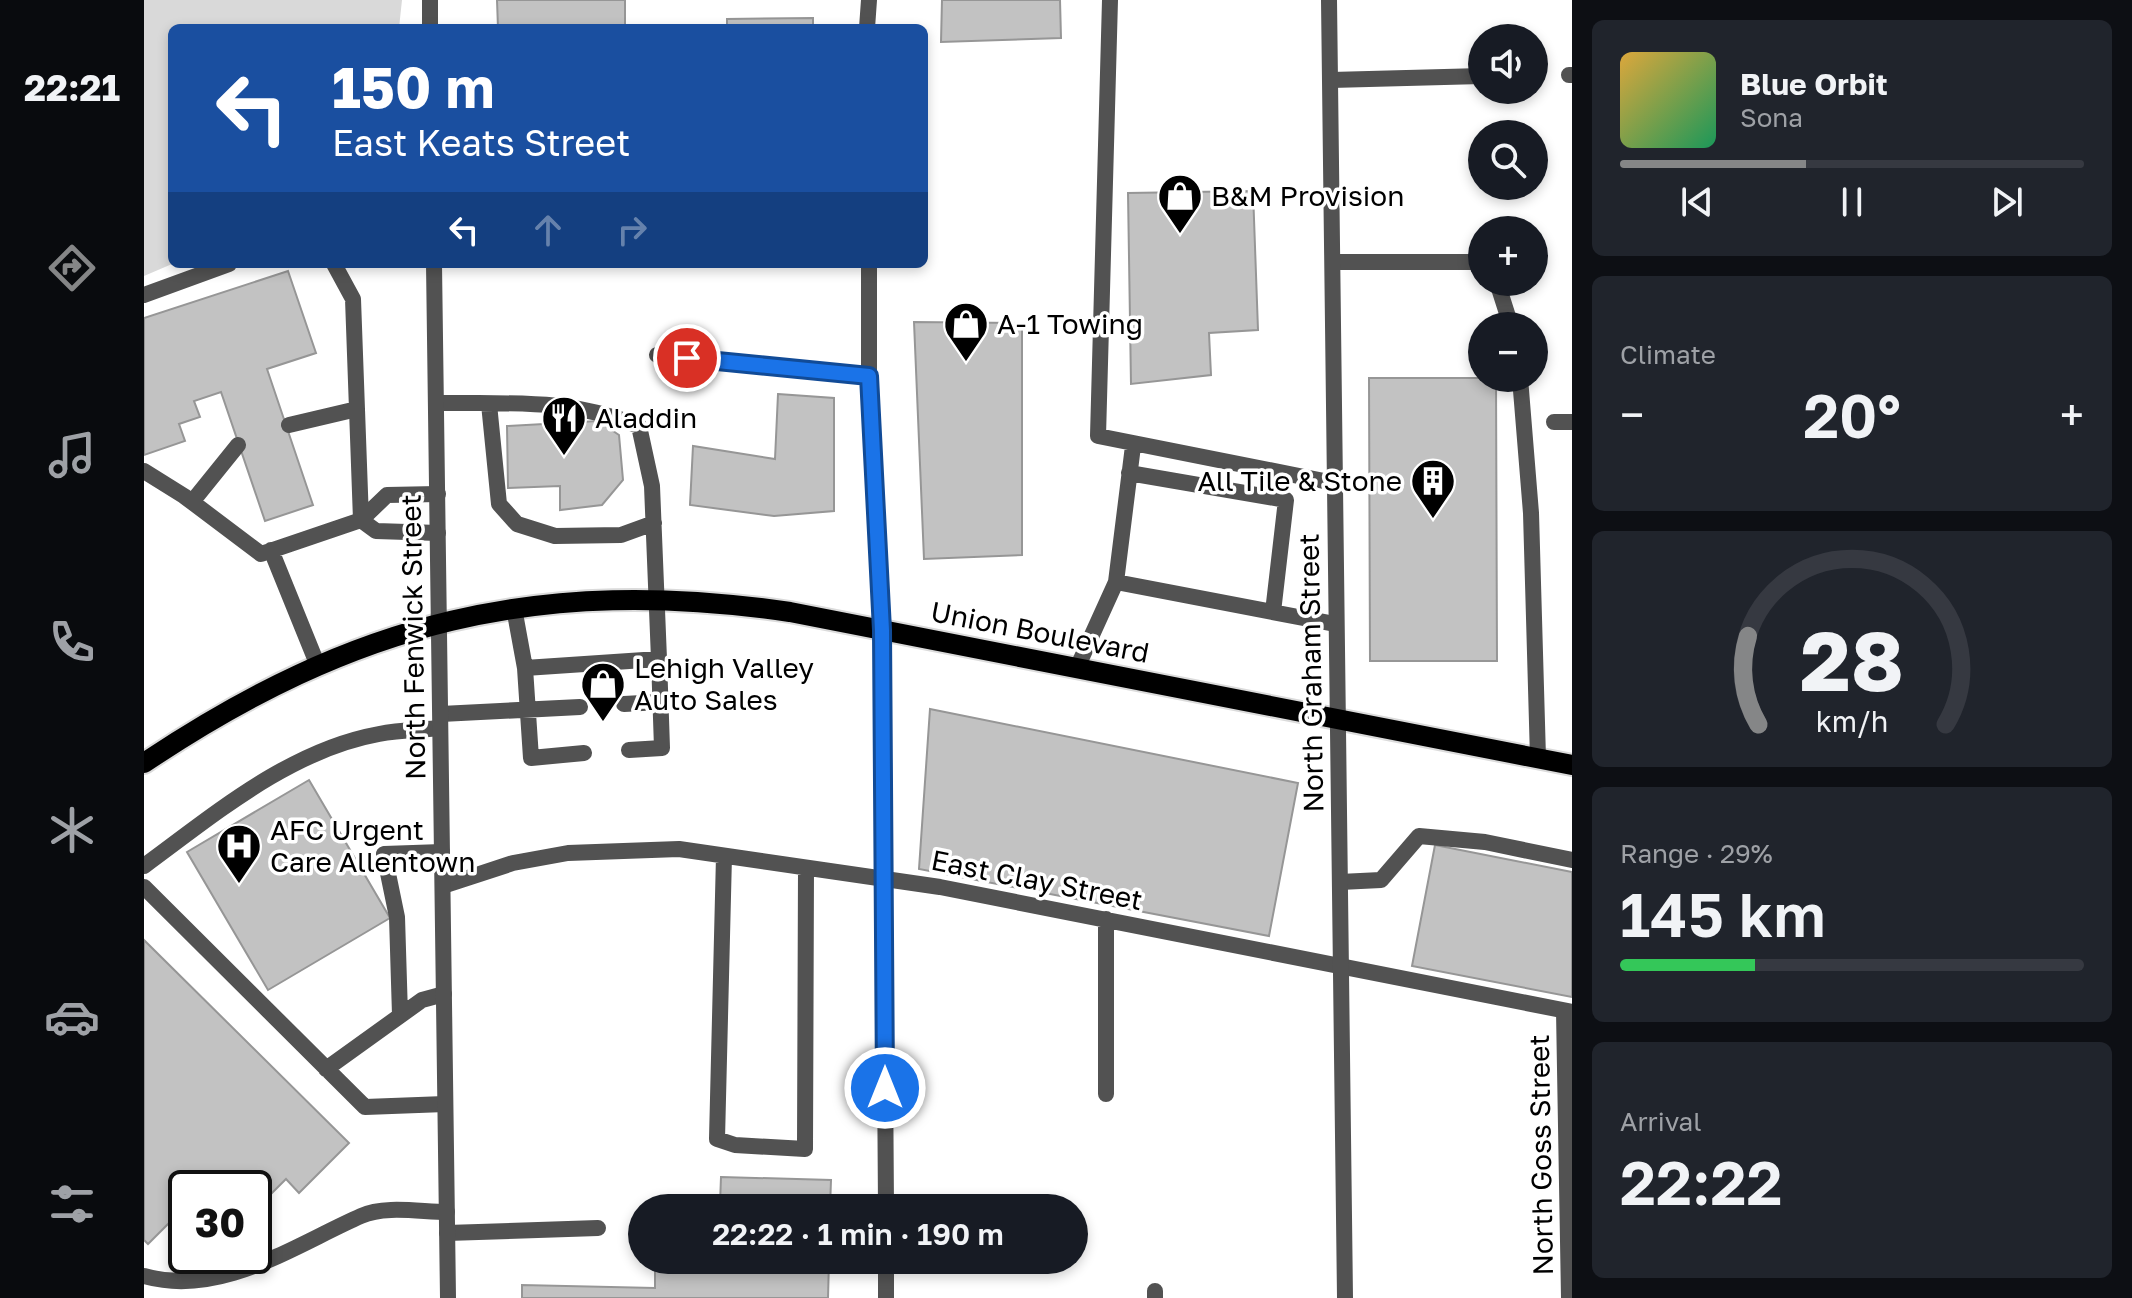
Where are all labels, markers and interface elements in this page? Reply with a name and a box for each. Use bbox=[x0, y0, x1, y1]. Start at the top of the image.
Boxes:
map controls bbox=[1468, 24, 1548, 392]
button: sound bbox=[1468, 24, 1548, 104]
text: 150 m bbox=[332, 53, 494, 120]
icon: left bbox=[200, 56, 304, 160]
text: 22:21 bbox=[24, 66, 120, 109]
text: Blue Orbit bbox=[1740, 66, 1888, 102]
text: Sona bbox=[1740, 102, 1803, 133]
button: search bbox=[1468, 120, 1548, 200]
text: East Keats Street bbox=[332, 121, 630, 164]
shop icon: B&M Provision bbox=[1156, 172, 1204, 235]
place label: B&M Provision bbox=[1211, 179, 1404, 212]
icon: previous bbox=[1675, 180, 1719, 224]
icon: pause bbox=[1830, 180, 1874, 224]
icon: next bbox=[1985, 180, 2029, 224]
icon: left bbox=[442, 208, 486, 252]
icon: ahead bbox=[526, 208, 570, 252]
icon: right bbox=[610, 208, 654, 252]
button: + bbox=[1468, 216, 1548, 296]
icon: directions bbox=[44, 240, 100, 296]
shop icon: A-1 Towing bbox=[942, 300, 990, 363]
place label: A-1 Towing bbox=[997, 307, 1143, 340]
button: − bbox=[1468, 312, 1548, 392]
pin bbox=[653, 324, 721, 392]
icon: arrive bbox=[665, 336, 709, 380]
text: Climate bbox=[1620, 339, 1716, 370]
text: 20° bbox=[1803, 379, 1901, 451]
text: − bbox=[1620, 388, 1644, 441]
text: + bbox=[2060, 388, 2084, 441]
restaurant icon: Aladdin bbox=[540, 394, 588, 457]
place label: Aladdin bbox=[595, 401, 697, 434]
icon: music bbox=[44, 427, 100, 483]
building icon: All Tile & Stone bbox=[1409, 457, 1457, 520]
place label: All Tile & Stone bbox=[1198, 464, 1402, 497]
street label: North Fenwick Street bbox=[394, 494, 431, 780]
street label: North Graham Street bbox=[1292, 533, 1329, 813]
street label: Union Boulevard bbox=[928, 594, 1152, 669]
text: 28 bbox=[1800, 609, 1904, 709]
icon: phone bbox=[44, 614, 100, 670]
place label: Lehigh Valley Auto Sales bbox=[634, 651, 814, 716]
shop icon: Lehigh Valley Auto Sales bbox=[579, 660, 627, 723]
text: km/h bbox=[1816, 704, 1888, 738]
icon: climate bbox=[44, 802, 100, 858]
place label: AFC Urgent Care Allentown bbox=[270, 813, 475, 878]
hospital icon: AFC Urgent Care Allentown bbox=[215, 822, 263, 885]
text: Range · 29% bbox=[1620, 838, 1773, 869]
street label: East Clay Street bbox=[929, 843, 1146, 916]
text: 145 km bbox=[1620, 878, 1826, 950]
icon: car bbox=[44, 989, 100, 1045]
street label: North Goss Street bbox=[1522, 1034, 1559, 1276]
position arrow bbox=[843, 1046, 927, 1130]
text: Arrival bbox=[1620, 1106, 1701, 1137]
text: 22:22 bbox=[1620, 1146, 1782, 1218]
speed limit sign: 30 bbox=[168, 1170, 272, 1274]
icon: filters bbox=[44, 1176, 100, 1232]
text: 22:22 · 1 min · 190 m bbox=[712, 1216, 1004, 1252]

